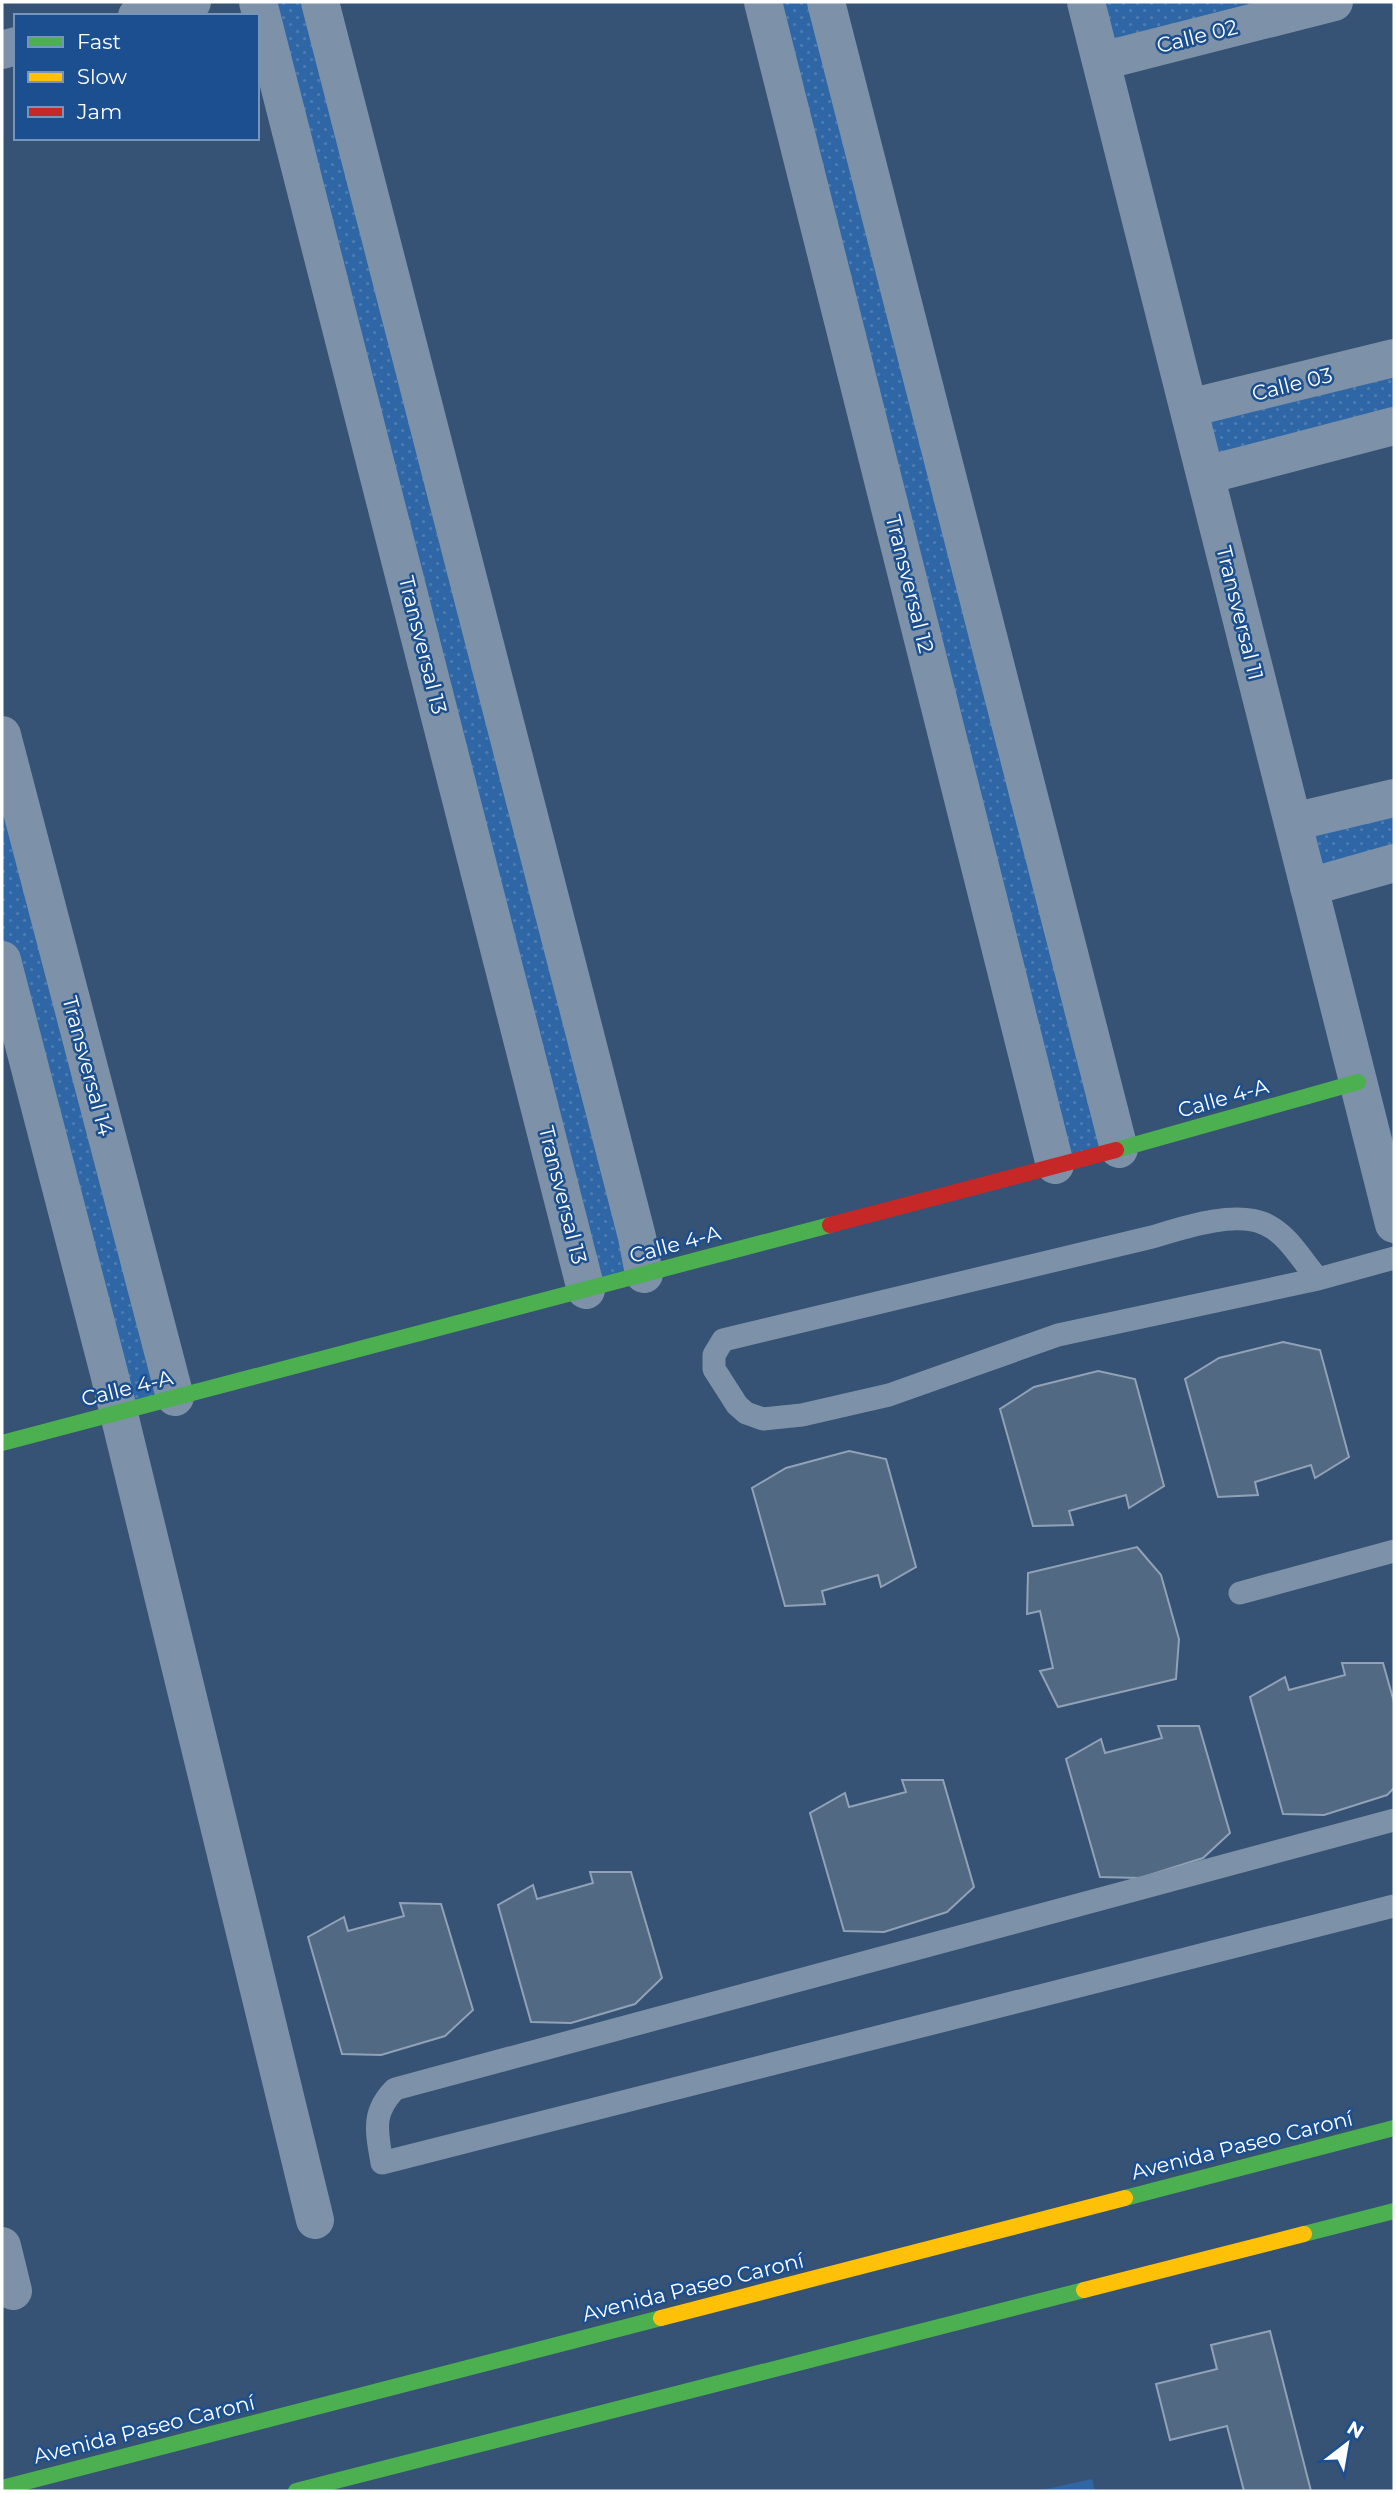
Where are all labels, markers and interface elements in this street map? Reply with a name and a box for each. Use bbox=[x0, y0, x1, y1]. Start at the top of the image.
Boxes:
legend bbox=[14, 14, 259, 140]
street label: Calle 02 bbox=[1154, 14, 1240, 58]
text: Fast bbox=[77, 29, 121, 54]
text: Slow bbox=[77, 64, 127, 89]
text: Jam bbox=[76, 99, 122, 124]
street label: Calle 03 bbox=[1249, 362, 1335, 406]
street label: Transversal 12 bbox=[881, 512, 939, 656]
street label: Transversal 11 bbox=[1211, 543, 1269, 683]
street label: Transversal 13 bbox=[394, 573, 452, 717]
street label: Transversal 14 bbox=[57, 994, 119, 1139]
street label: Calle 4-A bbox=[1175, 1073, 1272, 1123]
street label: Transversal 13 bbox=[534, 1123, 592, 1267]
street label: Calle 4-A bbox=[627, 1220, 724, 1268]
street label: Calle 4-A bbox=[79, 1364, 176, 1411]
street label: Avenida Paseo Caroní bbox=[1129, 2105, 1357, 2185]
street label: Avenida Paseo Caroní bbox=[580, 2247, 808, 2327]
street label: Avenida Paseo Caroní bbox=[31, 2389, 259, 2469]
north arrow bbox=[1312, 2409, 1382, 2479]
text: N bbox=[1343, 2416, 1368, 2444]

